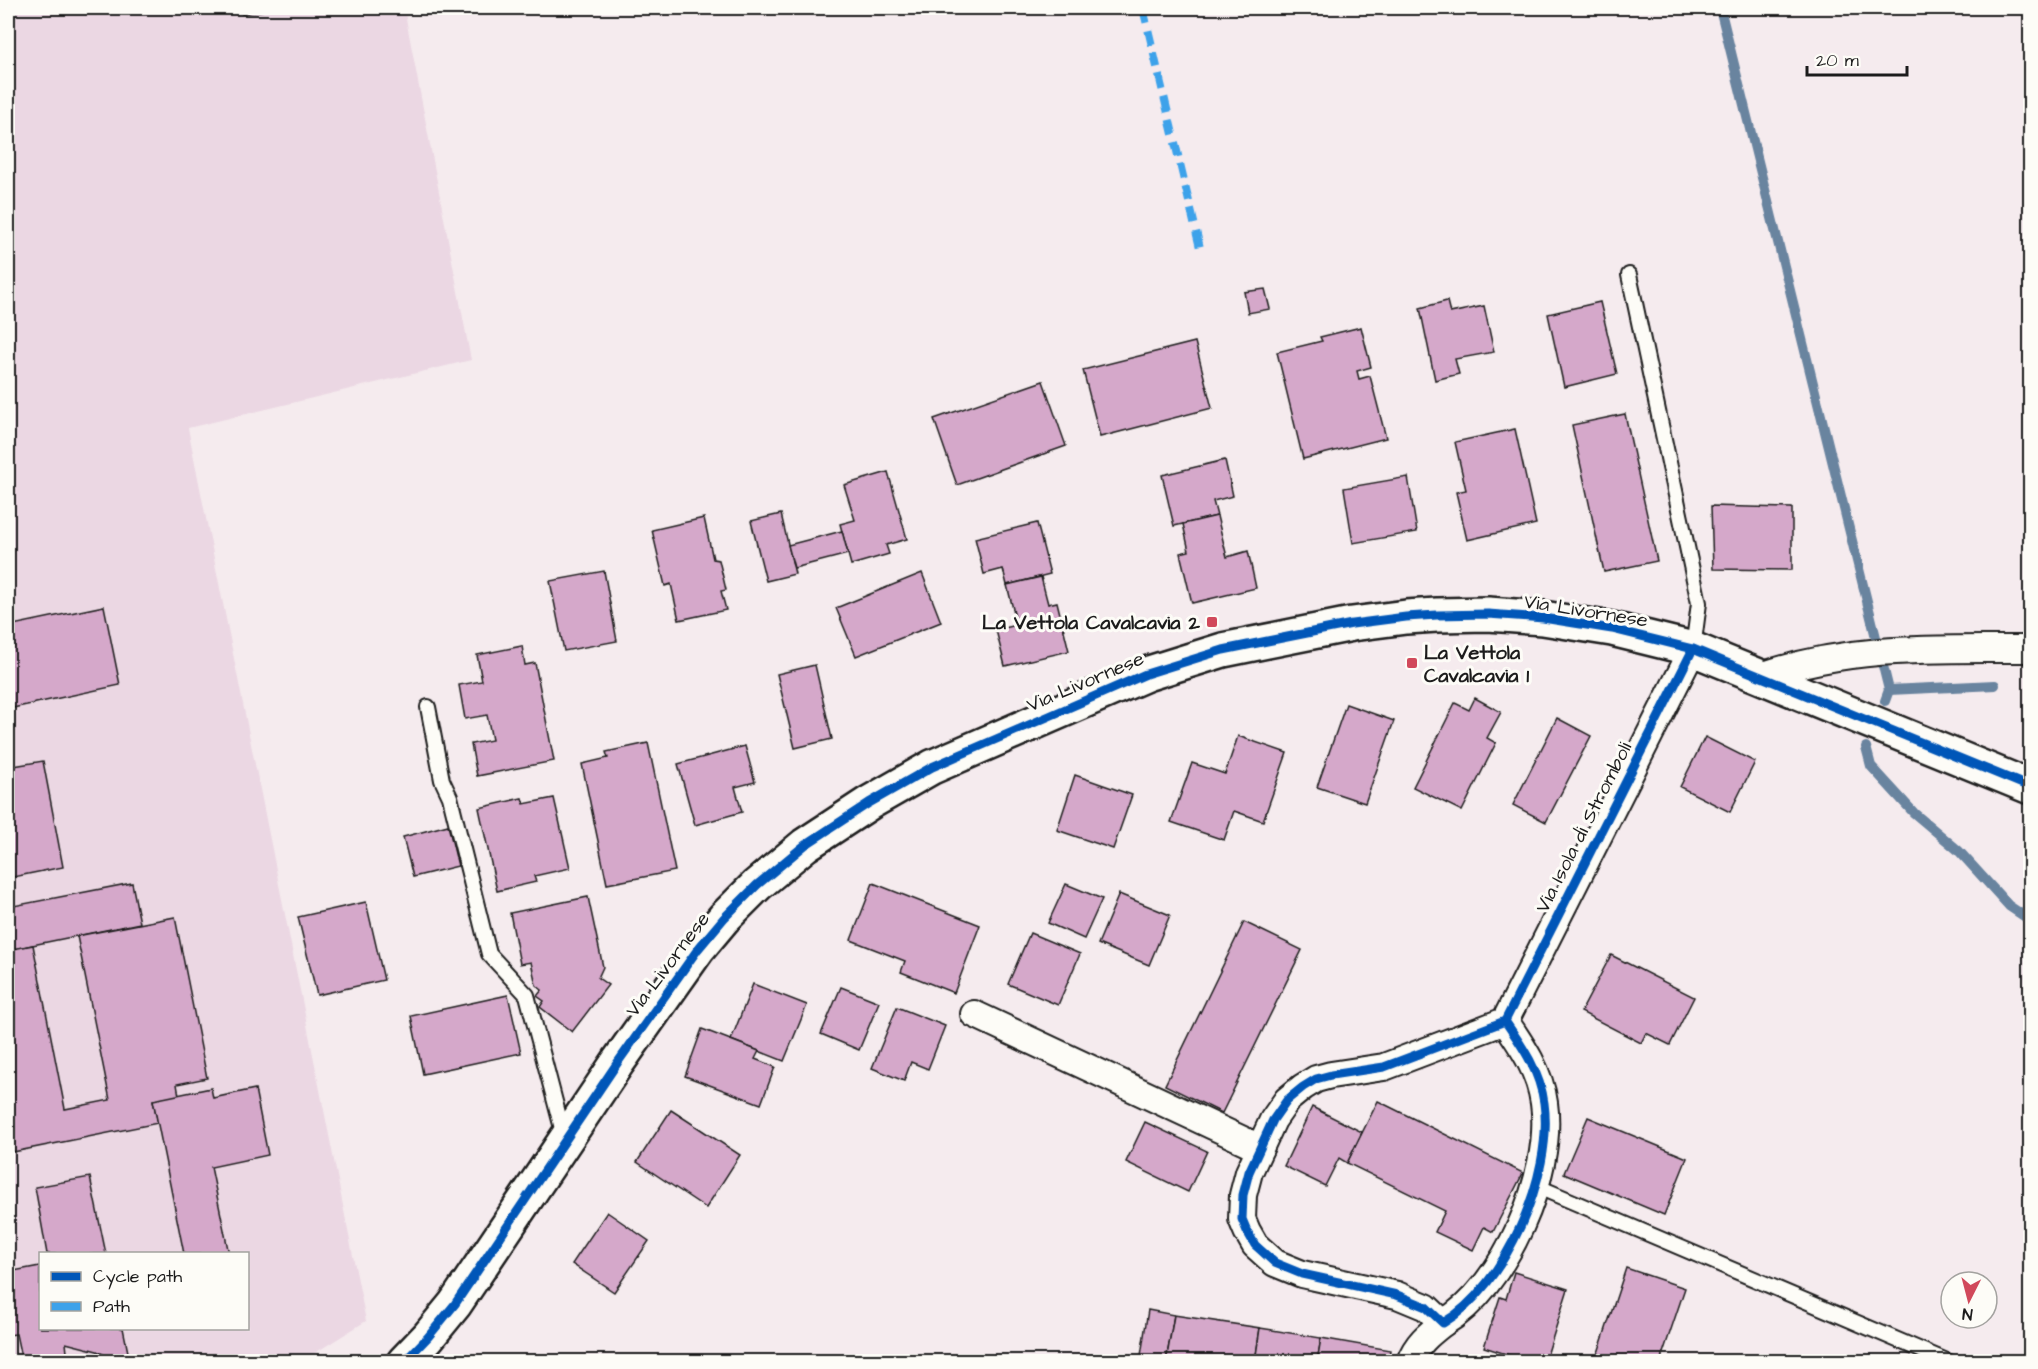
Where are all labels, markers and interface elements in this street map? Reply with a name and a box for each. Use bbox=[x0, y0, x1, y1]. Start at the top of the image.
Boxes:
scale bar bbox=[1807, 39, 1908, 77]
text: 20 m bbox=[1816, 48, 1859, 73]
street label: Via Livornese bbox=[1522, 587, 1650, 635]
place label: La Vettola Cavalcavia 2 bbox=[982, 609, 1201, 637]
marker: La Vettola Cavalcavia 2 bbox=[1205, 615, 1219, 629]
place label: La Vettola Cavalcavia 1 bbox=[1424, 639, 1529, 690]
street label: Via Livornese bbox=[1022, 645, 1149, 719]
marker: La Vettola Cavalcavia 1 bbox=[1405, 656, 1419, 670]
street label: Via Isola di Stromboli bbox=[1529, 737, 1639, 918]
street label: Via Livornese bbox=[619, 906, 717, 1023]
legend bbox=[39, 1252, 249, 1330]
text: Cycle path bbox=[93, 1264, 182, 1290]
north arrow bbox=[1939, 1270, 1999, 1330]
text: Path bbox=[93, 1294, 130, 1319]
text: N bbox=[1961, 1302, 1974, 1325]

